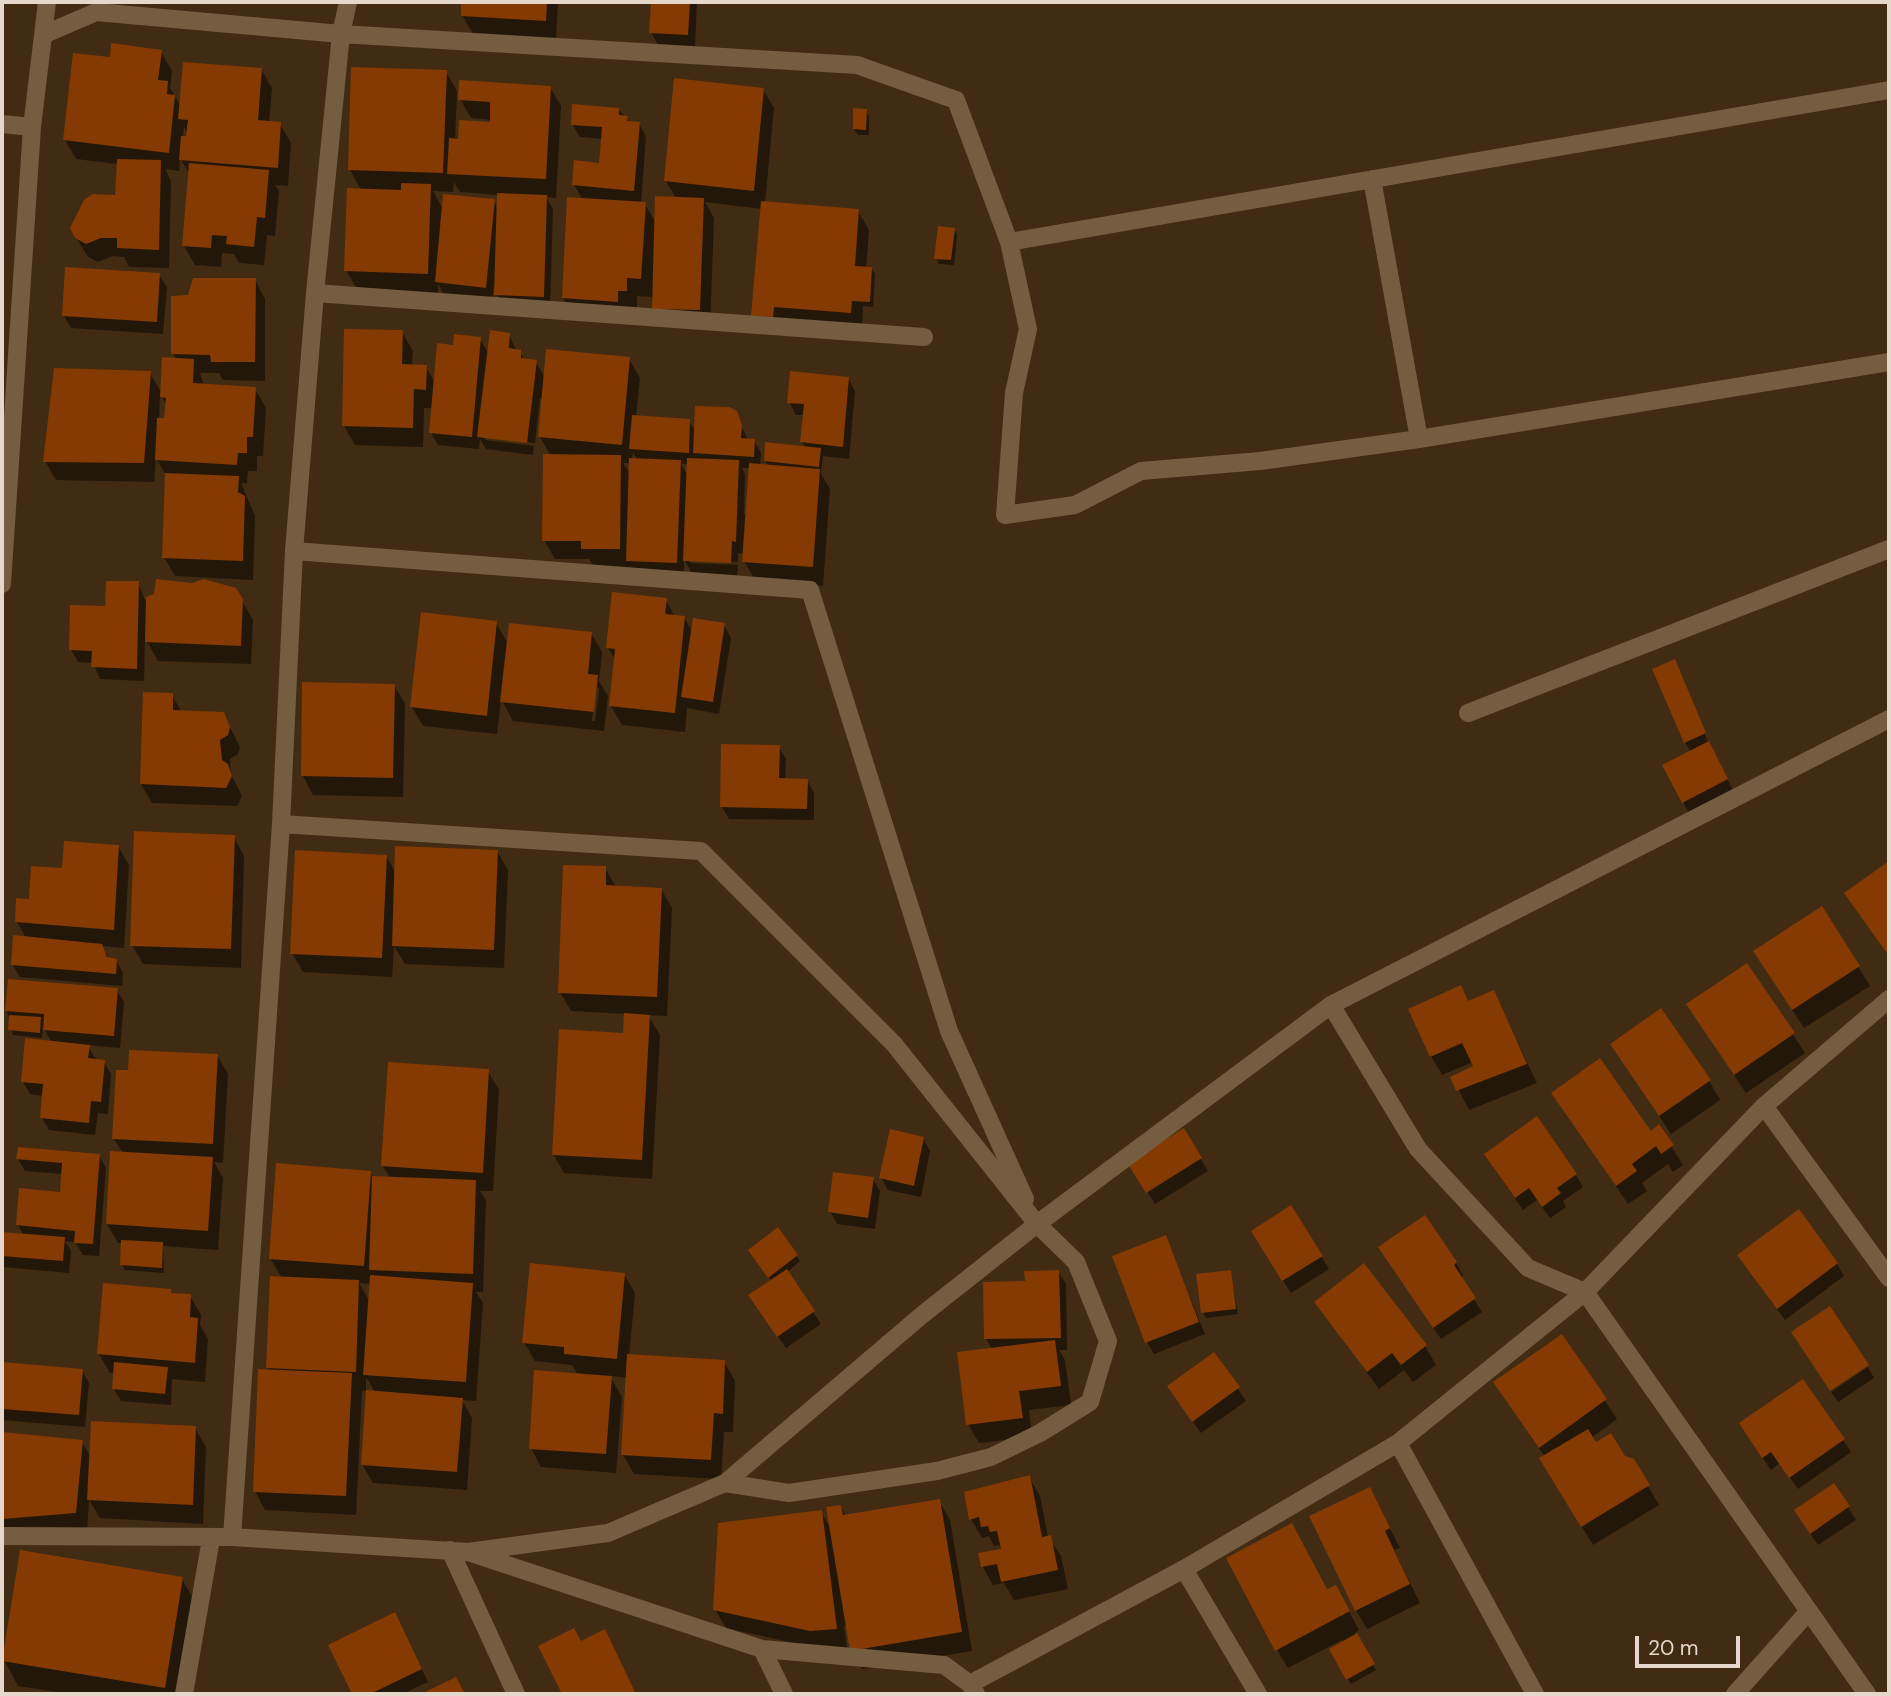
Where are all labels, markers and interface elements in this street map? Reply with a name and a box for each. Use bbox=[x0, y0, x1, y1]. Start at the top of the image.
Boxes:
scale bar bbox=[1639, 1622, 1744, 1666]
text: 20 m bbox=[1648, 1634, 1699, 1662]

